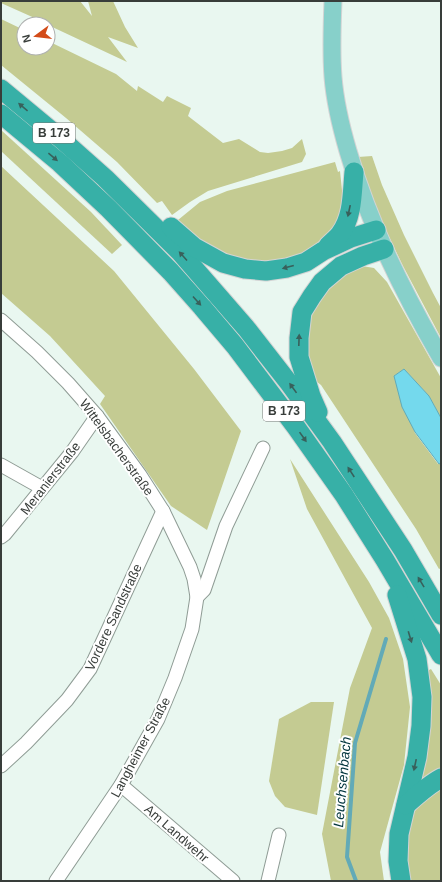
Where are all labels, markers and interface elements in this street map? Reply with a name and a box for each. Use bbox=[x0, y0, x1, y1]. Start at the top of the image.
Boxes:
north arrow bbox=[16, 16, 56, 56]
text: N bbox=[20, 33, 33, 44]
one-way arrow bbox=[17, 102, 28, 111]
road number: B 173 bbox=[33, 123, 75, 143]
one-way arrow bbox=[47, 152, 58, 161]
one-way arrow bbox=[346, 205, 352, 217]
one-way arrow bbox=[178, 251, 187, 261]
one-way arrow bbox=[282, 265, 295, 271]
one-way arrow bbox=[192, 296, 201, 307]
one-way arrow bbox=[296, 333, 302, 346]
one-way arrow bbox=[289, 383, 297, 393]
street label: Wittelsbacherstraße bbox=[77, 396, 157, 498]
road number: B 173 bbox=[263, 401, 305, 421]
one-way arrow bbox=[299, 431, 307, 442]
street label: Meranierstraße bbox=[17, 439, 83, 518]
one-way arrow bbox=[348, 466, 355, 478]
street label: Vordere Sandstraße bbox=[82, 561, 145, 673]
one-way arrow bbox=[418, 576, 425, 588]
one-way arrow bbox=[407, 631, 413, 643]
street label: Langheimer Straße bbox=[108, 695, 173, 800]
water label: Leuchsenbach bbox=[330, 736, 354, 828]
one-way arrow bbox=[412, 759, 418, 771]
street label: Am Landwehr bbox=[141, 801, 212, 866]

